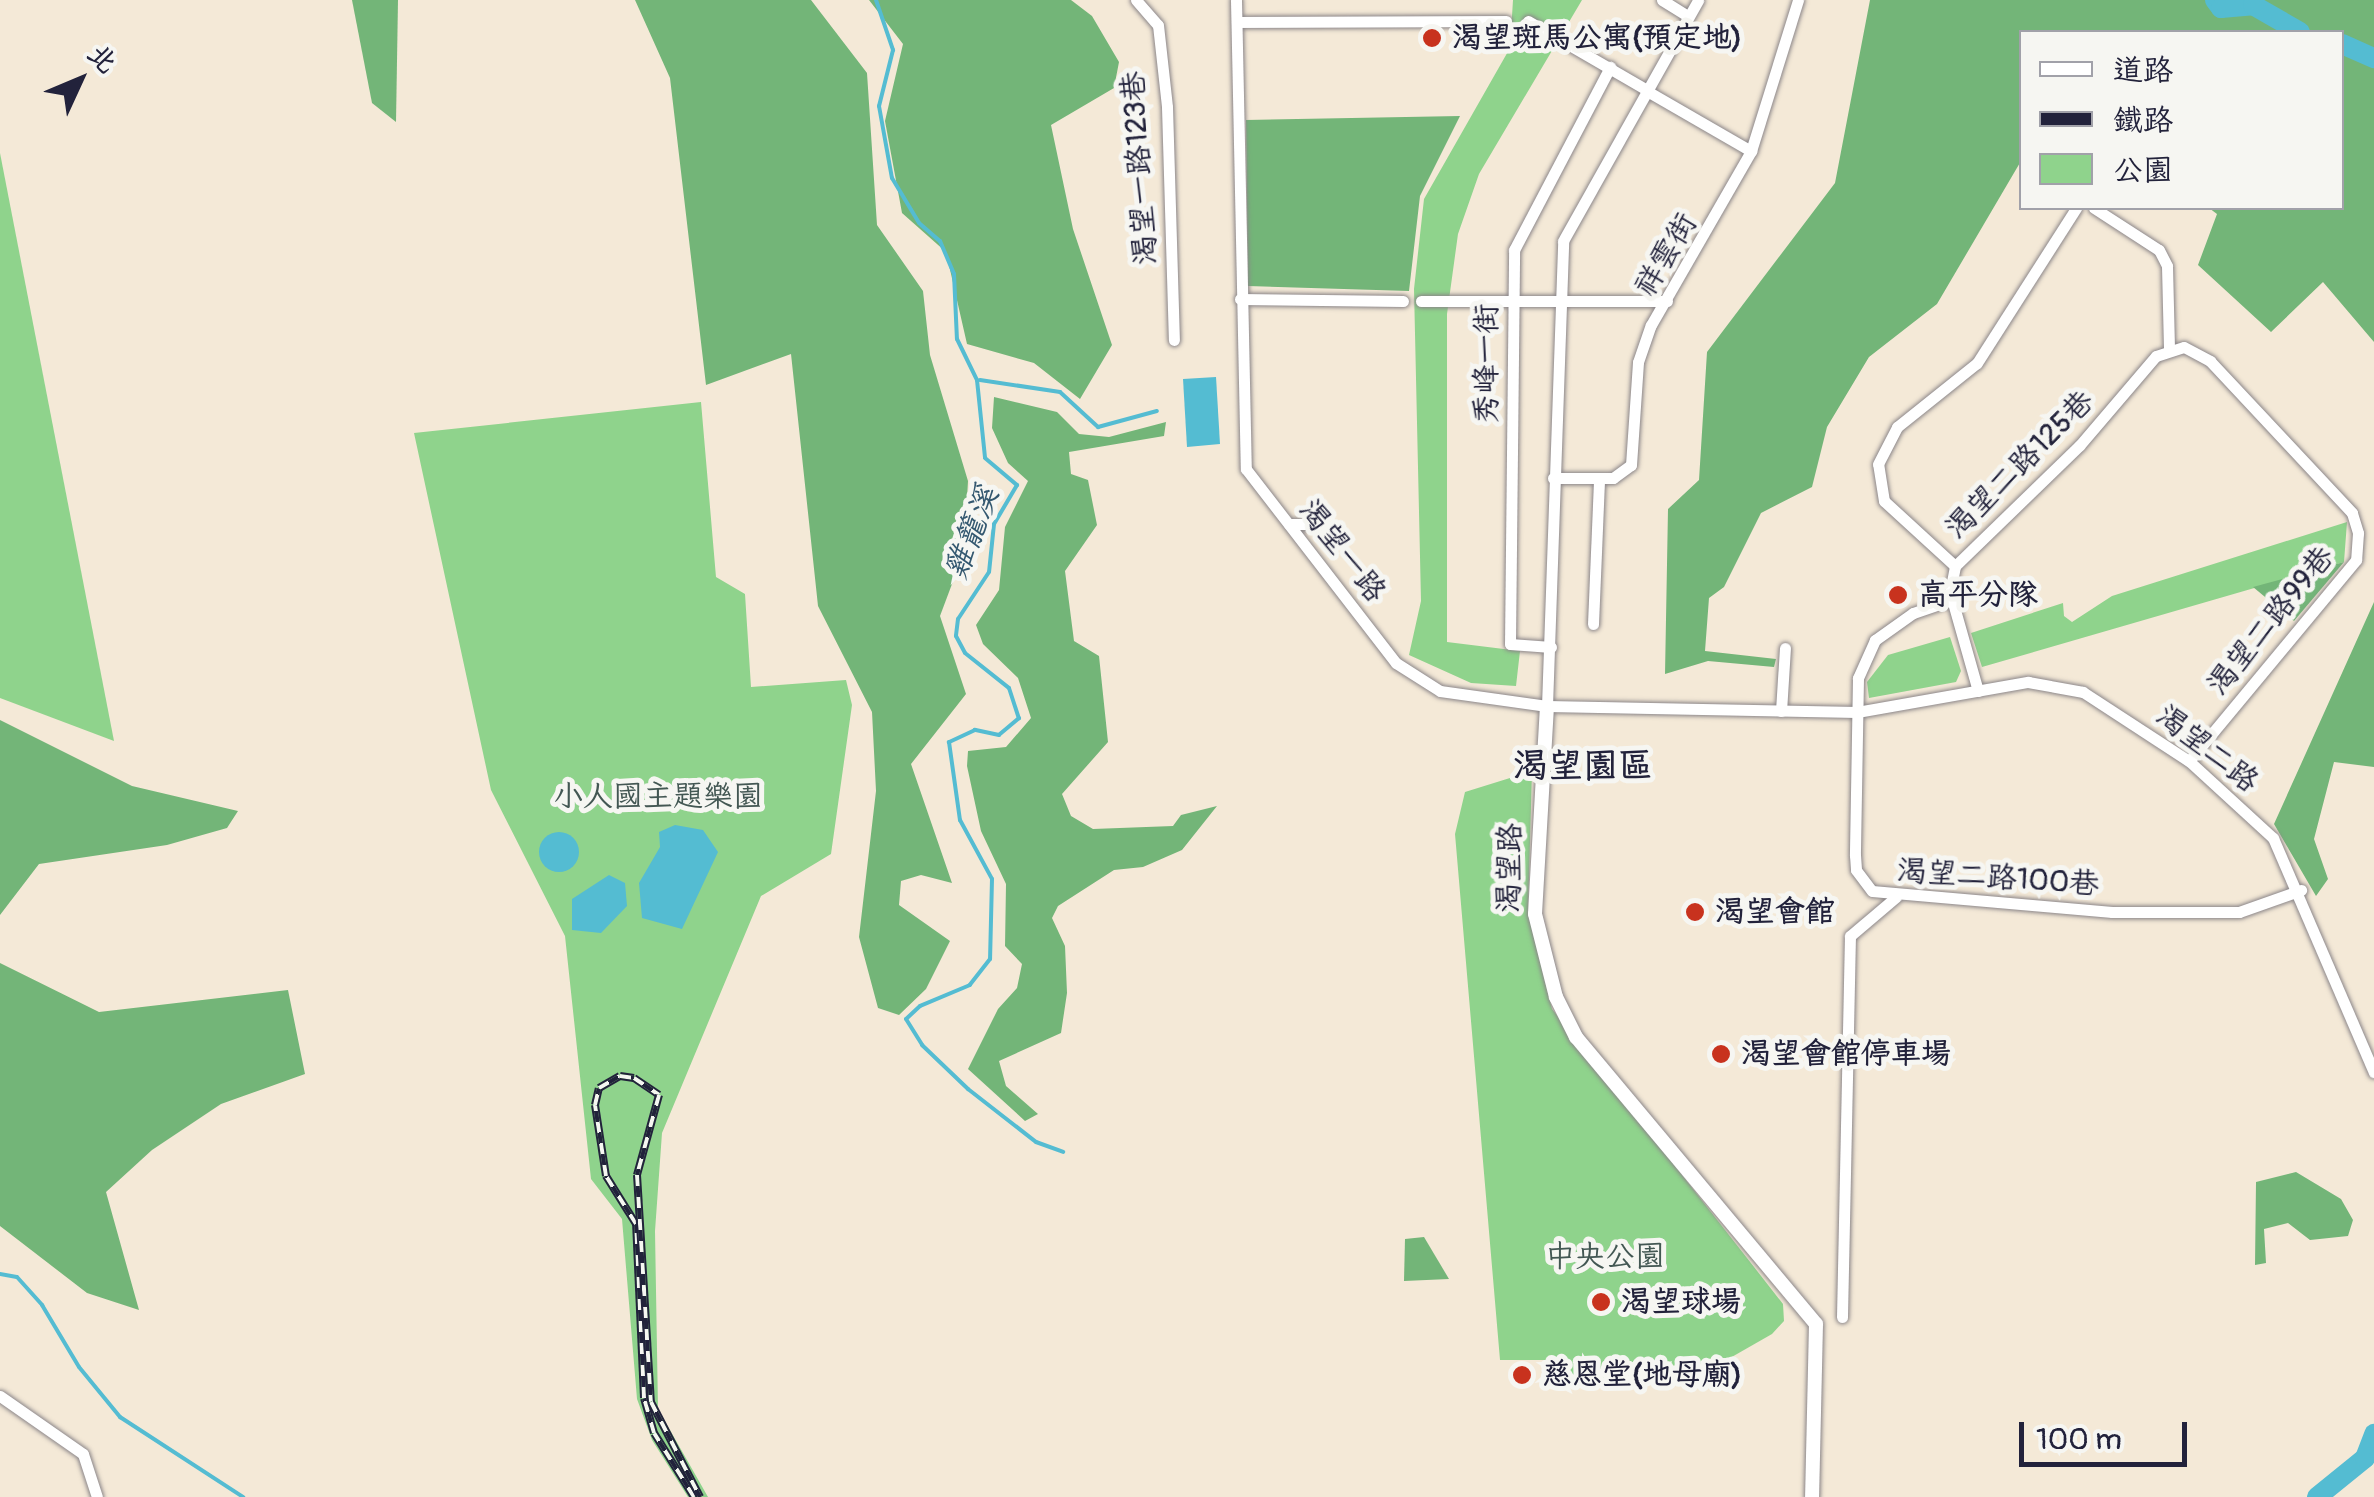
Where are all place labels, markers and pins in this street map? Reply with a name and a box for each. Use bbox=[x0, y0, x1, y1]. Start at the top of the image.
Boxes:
place label: 渴望斑馬公寓(預定地) bbox=[1452, 20, 1742, 56]
marker: 渴望斑馬公寓(預定地) bbox=[1421, 27, 1443, 49]
place label: 高平分隊 bbox=[1918, 577, 2038, 613]
marker: 高平分隊 bbox=[1887, 584, 1909, 606]
place label: 渴望會館 bbox=[1715, 894, 1835, 930]
marker: 渴望會館 bbox=[1684, 901, 1706, 923]
place label: 渴望會館停車場 bbox=[1741, 1036, 1951, 1072]
marker: 渴望會館停車場 bbox=[1710, 1043, 1732, 1065]
place label: 渴望球場 bbox=[1621, 1284, 1741, 1320]
marker: 渴望球場 bbox=[1590, 1291, 1612, 1313]
place label: 慈恩堂(地母廟) bbox=[1542, 1357, 1742, 1393]
marker: 慈恩堂(地母廟) bbox=[1511, 1364, 1533, 1386]

